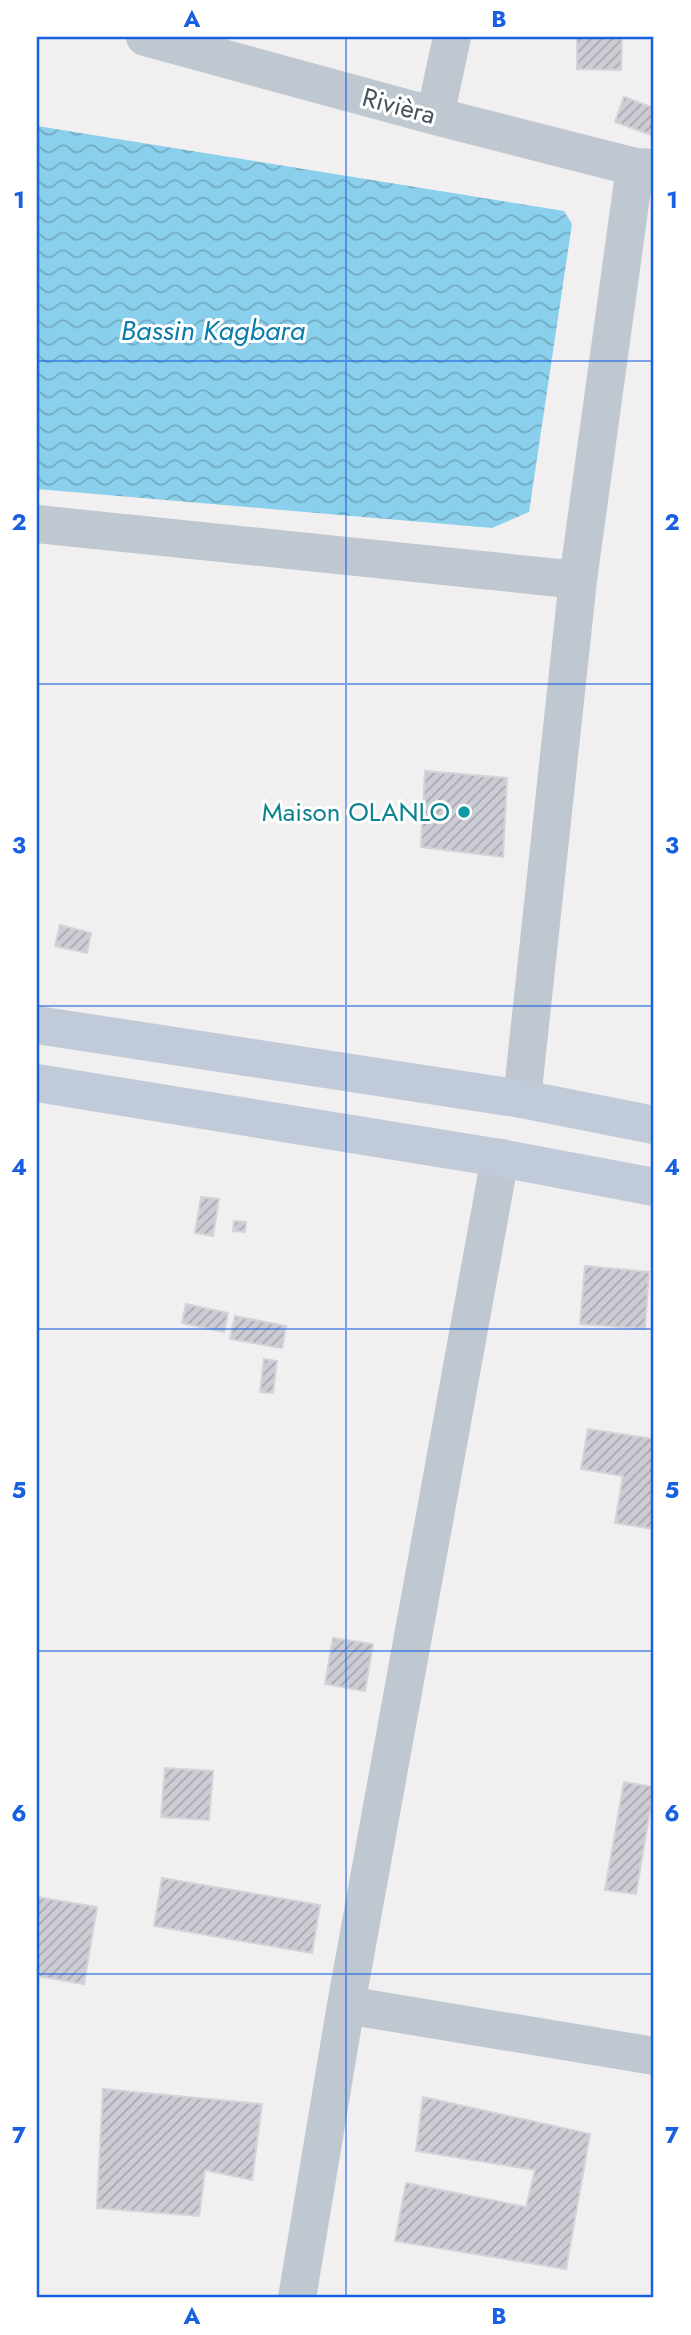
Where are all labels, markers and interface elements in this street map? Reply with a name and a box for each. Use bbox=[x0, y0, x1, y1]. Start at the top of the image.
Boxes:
text: A bbox=[183, 2, 201, 36]
text: B bbox=[491, 2, 507, 36]
street label: Rivièra bbox=[358, 78, 440, 134]
text: 1 bbox=[13, 183, 25, 217]
text: 1 bbox=[666, 183, 678, 217]
water label: Bassin Kagbara bbox=[121, 310, 306, 351]
text: 2 bbox=[11, 505, 27, 539]
text: 2 bbox=[664, 505, 680, 539]
place label: Maison OLANLO bbox=[262, 793, 450, 831]
marker: Maison OLANLO bbox=[456, 804, 472, 820]
text: 3 bbox=[12, 828, 26, 862]
text: 3 bbox=[665, 828, 679, 862]
text: 4 bbox=[11, 1150, 27, 1184]
text: 4 bbox=[664, 1150, 680, 1184]
text: 5 bbox=[12, 1473, 26, 1507]
text: 5 bbox=[665, 1473, 679, 1507]
text: 6 bbox=[11, 1796, 27, 1830]
text: 6 bbox=[664, 1796, 680, 1830]
text: 7 bbox=[12, 2118, 26, 2152]
text: 7 bbox=[665, 2118, 679, 2152]
text: A bbox=[183, 2299, 201, 2333]
text: B bbox=[491, 2299, 507, 2333]

